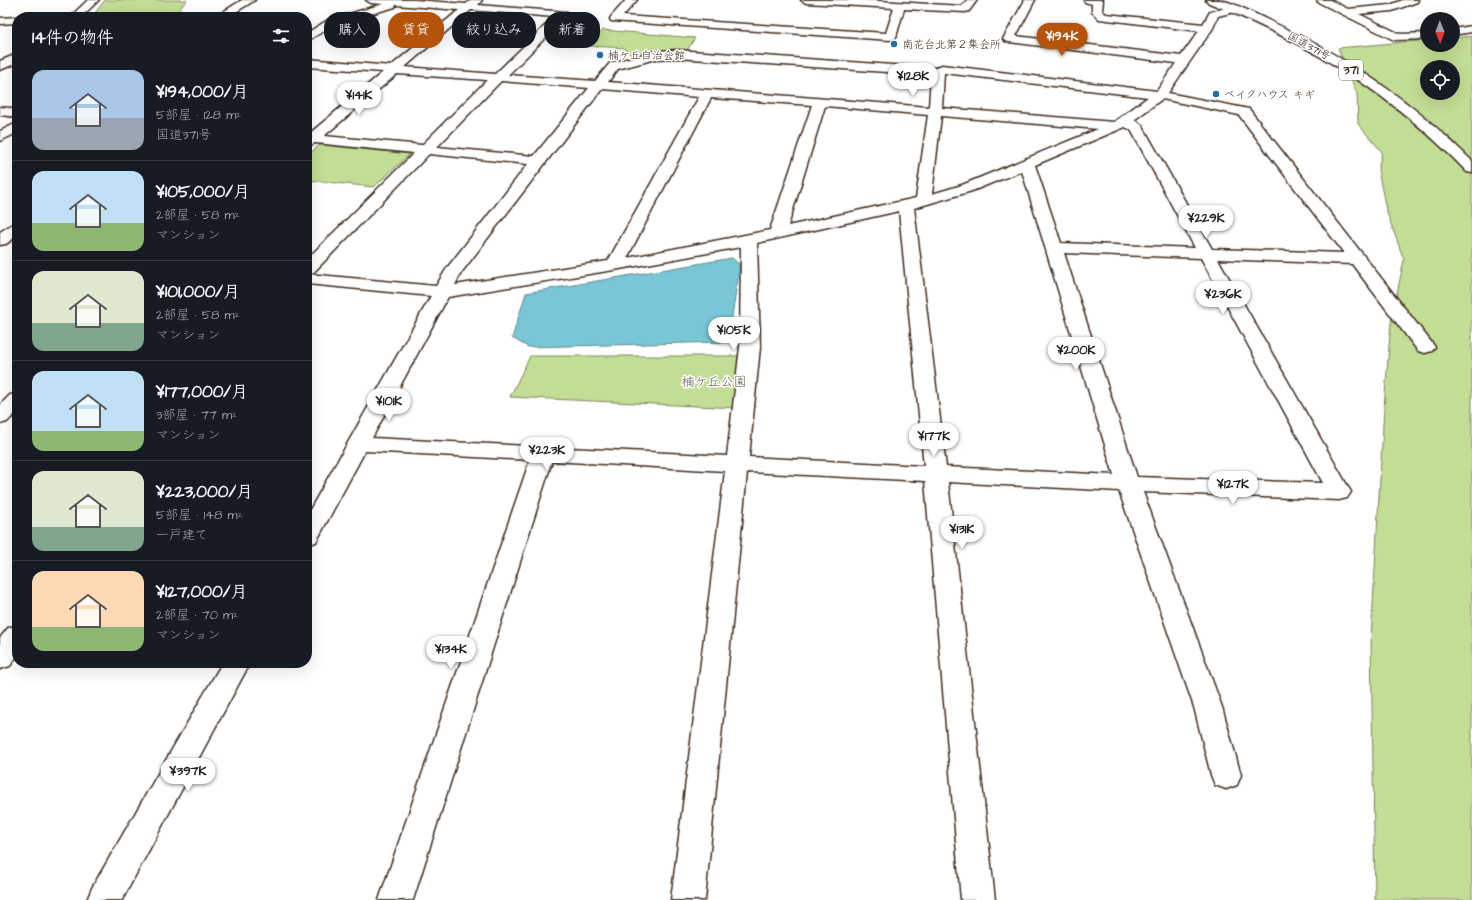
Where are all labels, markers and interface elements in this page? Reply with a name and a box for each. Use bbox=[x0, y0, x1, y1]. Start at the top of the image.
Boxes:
chip: 購入 bbox=[324, 12, 380, 48]
chip: 賃貸 bbox=[388, 12, 444, 48]
chip: 絞り込み bbox=[452, 12, 536, 48]
chip: 新着 bbox=[544, 12, 600, 48]
north arrow bbox=[1420, 12, 1460, 52]
map controls bbox=[1420, 12, 1460, 100]
pin: ¥194K bbox=[1034, 23, 1090, 57]
icon: filters bbox=[270, 25, 292, 47]
text: 14件の物件 bbox=[32, 26, 114, 50]
text: ¥194K bbox=[1046, 27, 1078, 45]
street label: 国道371号 bbox=[1285, 28, 1333, 64]
place label: 南花台北第２集会所 bbox=[902, 37, 1001, 52]
marker: 南花台北第２集会所 bbox=[889, 39, 899, 49]
place label: 楠ケ丘自治会館 bbox=[608, 48, 685, 63]
marker: 楠ケ丘自治会館 bbox=[595, 50, 605, 60]
road number: 371 bbox=[1339, 60, 1363, 80]
button: locate bbox=[1420, 60, 1460, 100]
pin: ¥128K bbox=[885, 63, 941, 97]
text: ¥128K bbox=[897, 67, 929, 85]
text: ¥194,000/月 bbox=[156, 80, 248, 104]
pin: ¥141K bbox=[331, 82, 387, 116]
icon: home bbox=[64, 86, 112, 134]
text: ¥141K bbox=[346, 86, 373, 104]
place label: ベイクハウス キギ bbox=[1224, 87, 1315, 102]
marker: ベイクハウス キギ bbox=[1211, 89, 1221, 99]
text: 5部屋 · 128 m² bbox=[156, 106, 241, 124]
text: 国道371号 bbox=[156, 126, 211, 144]
text: ¥105,000/月 bbox=[156, 180, 250, 204]
icon: home bbox=[64, 187, 112, 235]
pin: ¥229K bbox=[1178, 205, 1234, 239]
text: 2部屋 · 58 m² bbox=[156, 206, 240, 224]
text: ¥229K bbox=[1187, 209, 1225, 227]
text: マンション bbox=[156, 226, 220, 244]
text: ¥101,000/月 bbox=[156, 280, 240, 304]
pin: ¥236K bbox=[1195, 281, 1251, 315]
text: ¥236K bbox=[1204, 285, 1242, 303]
icon: home bbox=[64, 287, 112, 335]
text: 2部屋 · 58 m² bbox=[156, 306, 240, 324]
pin: ¥105K bbox=[706, 317, 762, 351]
text: ¥105K bbox=[717, 321, 751, 339]
text: マンション bbox=[156, 326, 220, 344]
pin: ¥200K bbox=[1048, 337, 1104, 371]
text: ¥200K bbox=[1057, 341, 1095, 359]
park label: 楠ケ丘公園 bbox=[681, 373, 747, 391]
text: ¥177,000/月 bbox=[156, 380, 248, 404]
icon: home bbox=[64, 387, 112, 435]
pin: ¥101K bbox=[361, 388, 417, 422]
text: ¥101K bbox=[376, 392, 402, 410]
text: 3部屋 · 77 m² bbox=[156, 406, 237, 424]
pin: ¥177K bbox=[906, 423, 962, 457]
text: マンション bbox=[156, 426, 220, 444]
text: ¥177K bbox=[918, 427, 950, 445]
pin: ¥223K bbox=[519, 437, 575, 471]
text: ¥223K bbox=[529, 441, 565, 459]
pin: ¥127K bbox=[1205, 471, 1261, 505]
text: ¥127K bbox=[1217, 475, 1249, 493]
text: ¥223,000/月 bbox=[156, 480, 253, 504]
icon: home bbox=[64, 487, 112, 535]
text: 5部屋 · 148 m² bbox=[156, 506, 243, 524]
pin: ¥131K bbox=[934, 516, 990, 550]
text: ¥131K bbox=[950, 520, 974, 538]
text: 一戸建て bbox=[156, 526, 208, 544]
text: ¥127,000/月 bbox=[156, 580, 247, 604]
icon: home bbox=[64, 587, 112, 635]
text: 2部屋 · 70 m² bbox=[156, 606, 238, 624]
text: マンション bbox=[156, 626, 220, 644]
pin: ¥134K bbox=[423, 636, 479, 670]
text: ¥134K bbox=[435, 640, 467, 658]
pin: ¥397K bbox=[160, 758, 216, 792]
text: ¥397K bbox=[170, 762, 206, 780]

